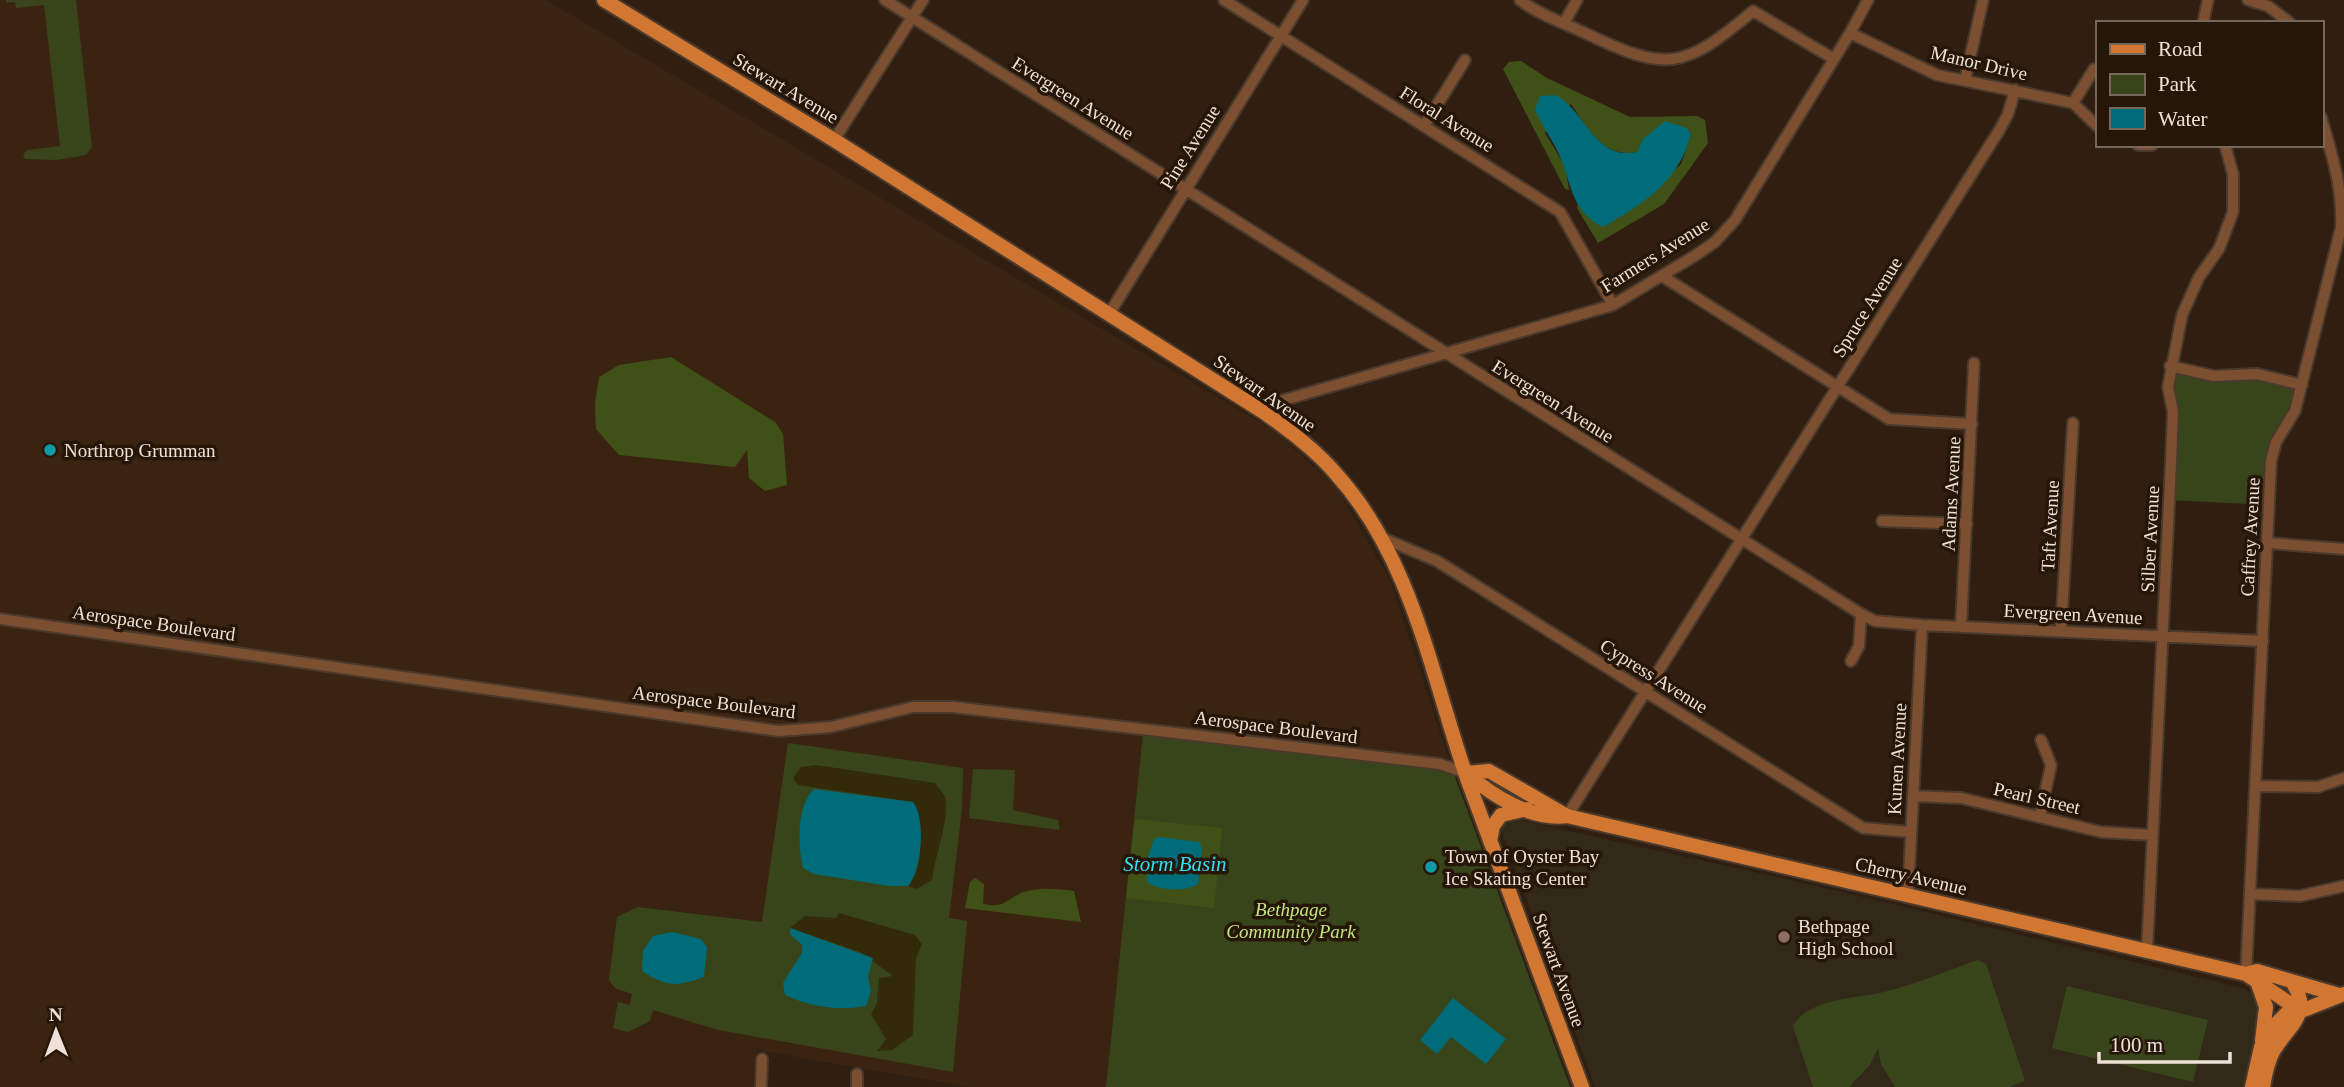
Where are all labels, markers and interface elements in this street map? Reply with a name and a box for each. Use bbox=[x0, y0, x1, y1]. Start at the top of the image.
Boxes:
legend bbox=[2096, 21, 2323, 147]
text: Road bbox=[2158, 37, 2203, 61]
street label: Manor Drive bbox=[1929, 42, 2029, 84]
street label: Stewart Avenue bbox=[729, 48, 843, 128]
street label: Evergreen Avenue bbox=[1008, 52, 1138, 144]
text: Park bbox=[2158, 72, 2197, 96]
street label: Floral Avenue bbox=[1396, 82, 1498, 156]
street label: Pine Avenue bbox=[1156, 101, 1224, 193]
text: Water bbox=[2158, 107, 2208, 131]
street label: Farmers Avenue bbox=[1597, 213, 1713, 297]
street label: Spruce Avenue bbox=[1828, 253, 1906, 361]
street label: Stewart Avenue bbox=[1210, 350, 1320, 436]
street label: Evergreen Avenue bbox=[1488, 355, 1618, 447]
street label: Adams Avenue bbox=[1937, 436, 1965, 552]
place label: Northrop Grumman bbox=[64, 440, 216, 461]
marker: Northrop Grumman bbox=[42, 442, 58, 458]
street label: Caffrey Avenue bbox=[2236, 477, 2264, 597]
street label: Taft Avenue bbox=[2037, 480, 2063, 572]
street label: Silber Avenue bbox=[2137, 485, 2163, 593]
street label: Evergreen Avenue bbox=[2003, 600, 2143, 628]
street label: Aerospace Boulevard bbox=[71, 601, 237, 645]
street label: Cypress Avenue bbox=[1596, 635, 1712, 717]
street label: Aerospace Boulevard bbox=[631, 682, 797, 722]
street label: Kunen Avenue bbox=[1884, 703, 1910, 815]
street label: Aerospace Boulevard bbox=[1193, 707, 1359, 747]
street label: Pearl Street bbox=[1992, 778, 2083, 818]
place label: Town of Oyster Bay Ice Skating Center bbox=[1445, 846, 1600, 889]
water label: Storm Basin bbox=[1123, 852, 1227, 876]
street label: Cherry Avenue bbox=[1853, 853, 1969, 899]
marker: Town of Oyster Bay Ice Skating Center bbox=[1423, 859, 1439, 875]
park label: Bethpage Community Park bbox=[1226, 899, 1356, 942]
street label: Stewart Avenue bbox=[1529, 910, 1589, 1030]
place label: Bethpage High School bbox=[1798, 916, 1894, 959]
marker: Bethpage High School bbox=[1776, 929, 1792, 945]
north arrow bbox=[21, 996, 91, 1066]
text: N bbox=[49, 1004, 63, 1025]
scale bar bbox=[2099, 1020, 2230, 1064]
text: 100 m bbox=[2110, 1033, 2163, 1057]

